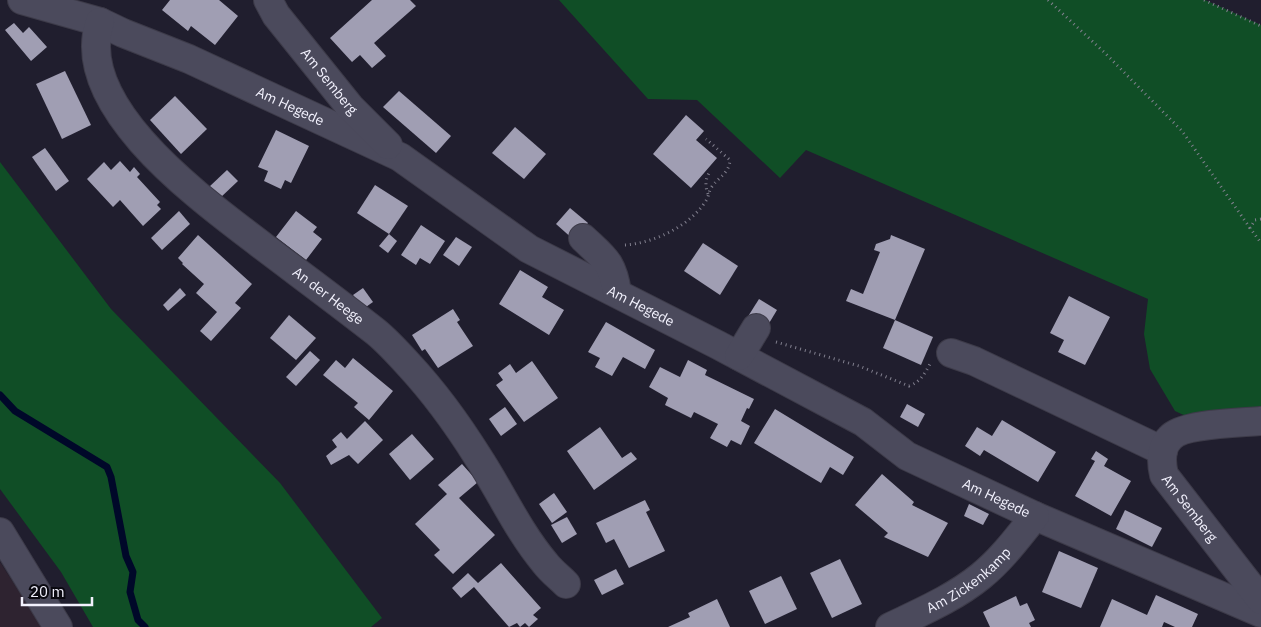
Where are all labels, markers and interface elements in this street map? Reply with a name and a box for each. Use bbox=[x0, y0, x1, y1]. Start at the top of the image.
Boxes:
street label: Am Semberg bbox=[297, 44, 362, 119]
street label: Am Hegede bbox=[253, 82, 327, 130]
street label: An der Heege bbox=[289, 263, 368, 329]
street label: Am Hegede bbox=[604, 281, 678, 330]
street label: Am Semberg bbox=[1158, 471, 1222, 546]
street label: Am Hegede bbox=[959, 474, 1033, 522]
street label: Am Zickenkamp bbox=[923, 543, 1015, 617]
scale bar bbox=[22, 574, 92, 606]
text: 20 m bbox=[30, 582, 65, 601]

